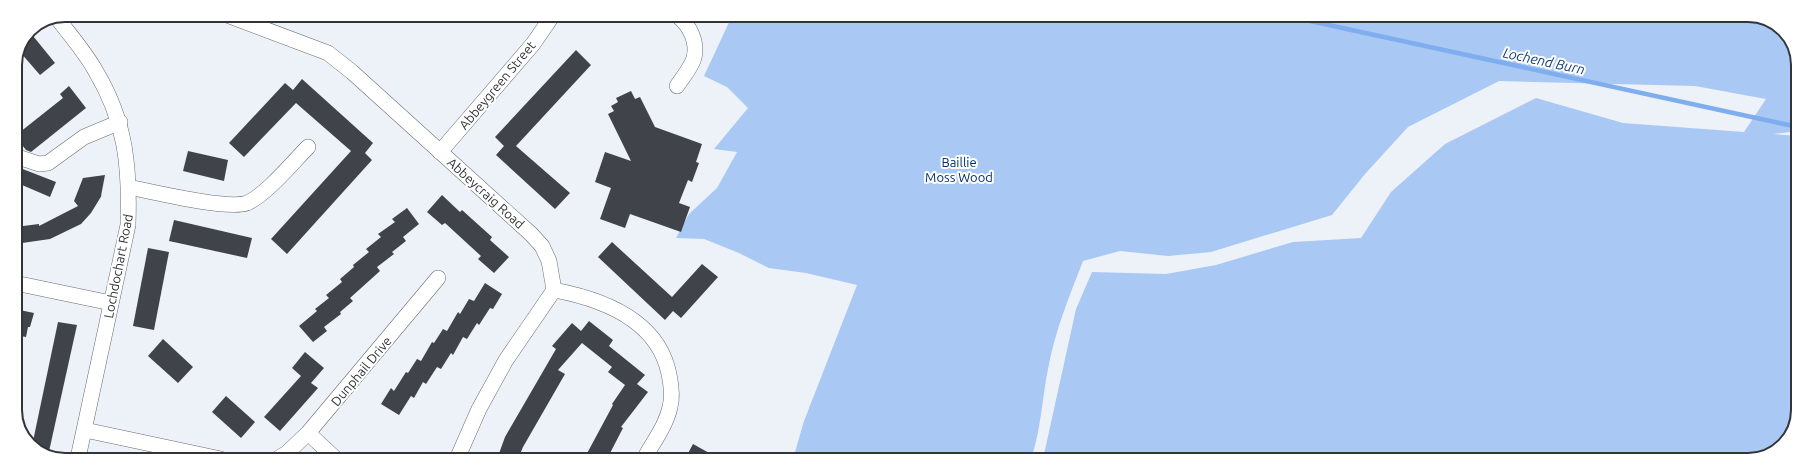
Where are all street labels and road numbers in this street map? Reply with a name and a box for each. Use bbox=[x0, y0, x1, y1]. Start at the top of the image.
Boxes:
street label: Abbeygreen Street bbox=[456, 38, 538, 132]
street label: Abbeycraig Road bbox=[445, 155, 527, 231]
street label: Lochdochart Road bbox=[101, 213, 135, 319]
street label: Dunphail Drive bbox=[328, 334, 394, 408]

